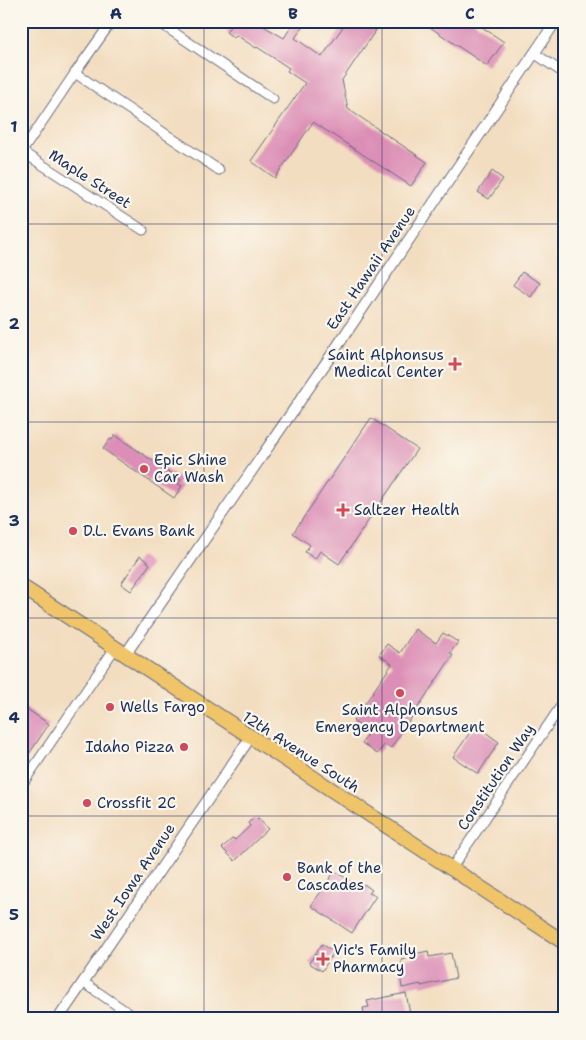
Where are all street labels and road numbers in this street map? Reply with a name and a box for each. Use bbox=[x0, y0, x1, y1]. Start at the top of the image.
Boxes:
street label: Maple Street bbox=[45, 145, 135, 213]
street label: East Hawaii Avenue bbox=[322, 202, 420, 334]
street label: 12th Avenue South bbox=[239, 707, 363, 797]
street label: Constitution Way bbox=[453, 720, 539, 834]
street label: West Iowa Avenue bbox=[86, 819, 180, 945]

